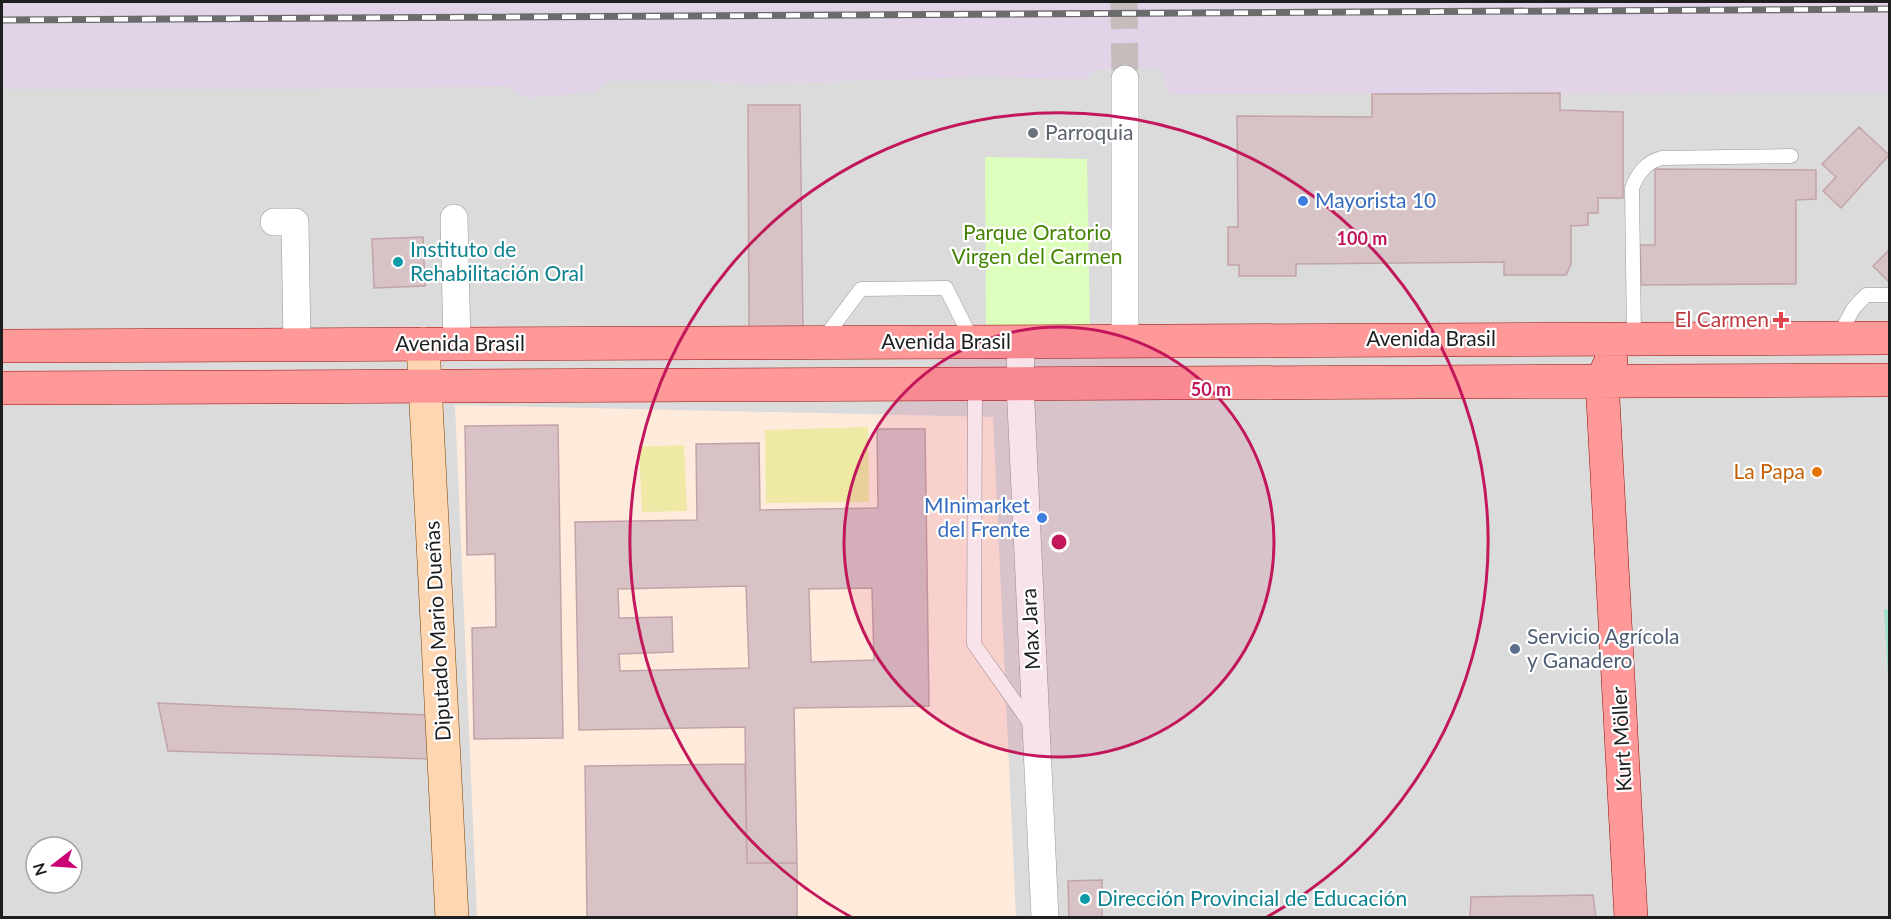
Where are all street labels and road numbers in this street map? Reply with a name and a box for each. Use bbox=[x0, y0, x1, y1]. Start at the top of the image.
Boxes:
street label: Avenida Brasil bbox=[1366, 325, 1496, 350]
street label: Avenida Brasil bbox=[881, 328, 1011, 353]
street label: Avenida Brasil bbox=[395, 330, 525, 355]
street label: Diputado Mario Dueñas bbox=[418, 520, 455, 742]
street label: Max Jara bbox=[1015, 588, 1044, 671]
street label: Kurt Möller bbox=[1605, 685, 1636, 792]

